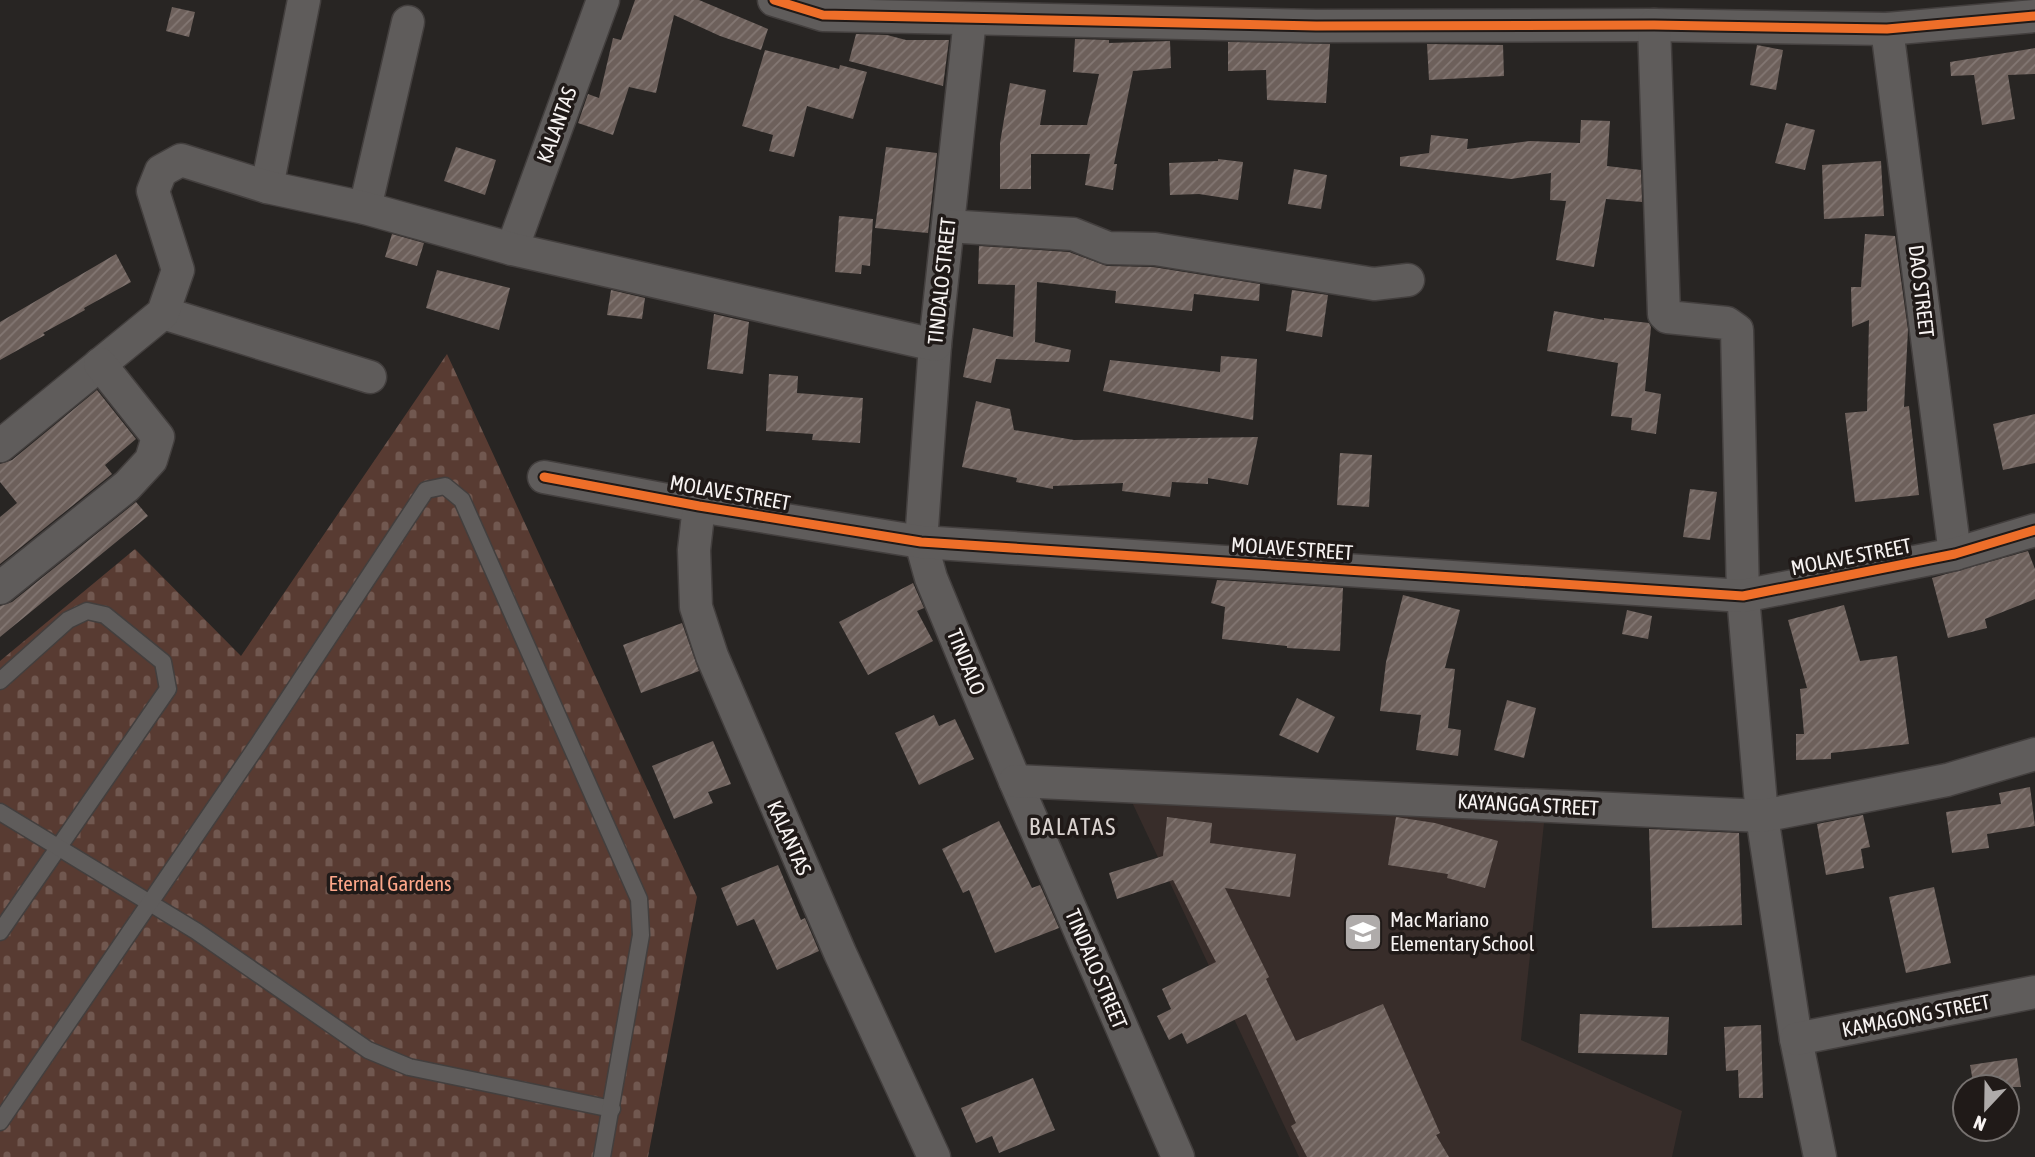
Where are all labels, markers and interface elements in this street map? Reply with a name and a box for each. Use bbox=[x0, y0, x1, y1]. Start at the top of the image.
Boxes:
street label: KALANTAS bbox=[531, 83, 581, 166]
street label: TINDALO STREET bbox=[922, 216, 960, 346]
street label: DAO STREET bbox=[1904, 243, 1940, 338]
street label: MOLAVE STREET bbox=[668, 470, 792, 514]
street label: MOLAVE STREET bbox=[1230, 532, 1354, 564]
street label: MOLAVE STREET bbox=[1789, 533, 1913, 579]
street label: TINDALO bbox=[943, 625, 991, 698]
street label: KAYANGGA STREET bbox=[1457, 788, 1599, 820]
street label: KALANTAS bbox=[763, 797, 817, 879]
district label: BALATAS bbox=[1029, 813, 1117, 840]
park label: Eternal Gardens bbox=[328, 871, 452, 895]
street label: TINDALO STREET bbox=[1061, 905, 1133, 1032]
place label: Mac Mariano Elementary School bbox=[1390, 907, 1535, 955]
school or university icon: Mac Mariano Elementary School bbox=[1342, 911, 1384, 953]
street label: KAMAGONG STREET bbox=[1840, 989, 1992, 1041]
north arrow bbox=[1951, 1073, 2021, 1143]
text: N bbox=[1970, 1111, 1989, 1136]

